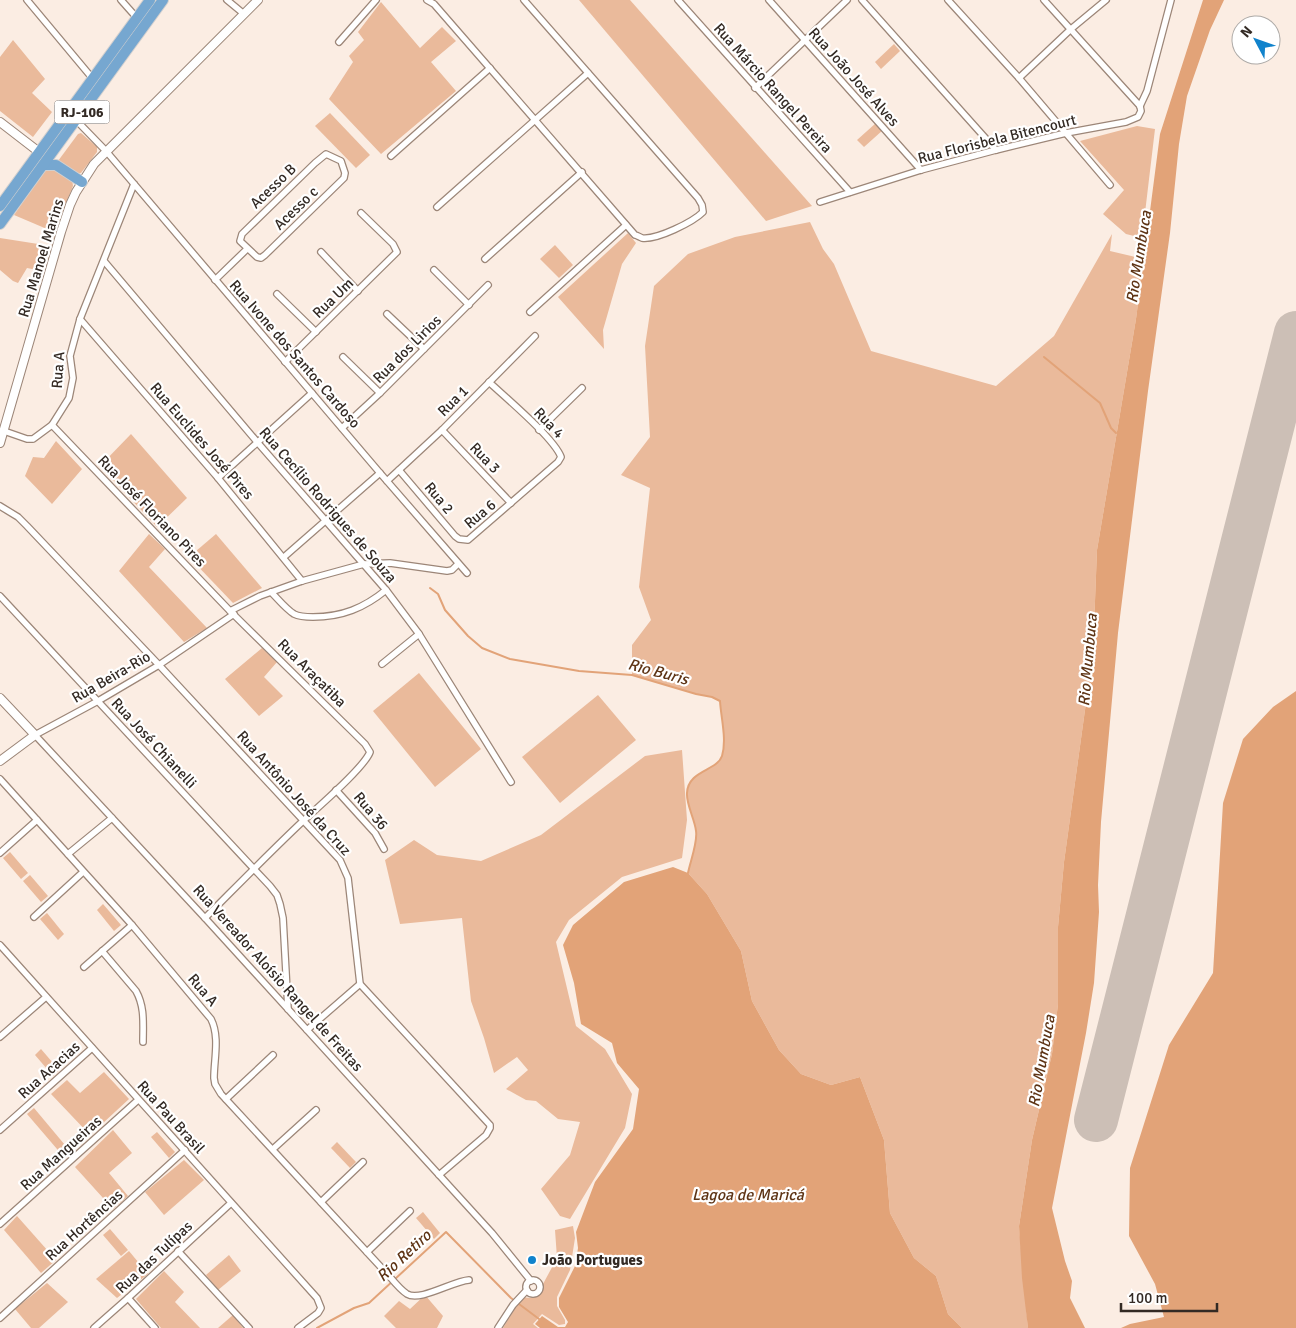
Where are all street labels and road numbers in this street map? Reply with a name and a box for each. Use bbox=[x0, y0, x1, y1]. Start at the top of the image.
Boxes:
street label: Rua Márcio Rangel Pereira bbox=[710, 19, 836, 157]
street label: Rua João José Alves bbox=[805, 24, 903, 130]
road number: RJ-106 bbox=[54, 100, 110, 124]
street label: Rua Florisbela Bitencourt bbox=[916, 111, 1078, 167]
street label: Acesso B bbox=[246, 160, 300, 212]
street label: Acesso c bbox=[270, 182, 322, 234]
street label: Rua Manoel Marins bbox=[14, 196, 68, 319]
street label: Rua Um bbox=[309, 274, 357, 322]
street label: Rua Ivone dos Santos Cardoso bbox=[226, 276, 364, 432]
street label: Rua dos Lirios bbox=[369, 311, 445, 387]
street label: Rua A bbox=[48, 351, 68, 389]
street label: Rua Euclides José Pires bbox=[146, 379, 258, 503]
street label: Rua 1 bbox=[434, 382, 472, 420]
street label: Rua 4 bbox=[530, 404, 568, 442]
street label: Rua Cecílio Rodrigues de Souza bbox=[256, 424, 400, 586]
street label: Rua 3 bbox=[466, 439, 504, 477]
street label: Rua José Floriano Pires bbox=[94, 451, 210, 571]
street label: Rua 2 bbox=[421, 478, 457, 518]
street label: Rua 6 bbox=[460, 496, 500, 532]
street label: Rua Araçatiba bbox=[274, 635, 350, 711]
street label: Rua Beira-Rio bbox=[69, 647, 154, 707]
street label: Rua José Chianelli bbox=[108, 694, 200, 792]
street label: Rua Antônio José da Cruz bbox=[233, 727, 355, 859]
street label: Rua 36 bbox=[350, 788, 392, 834]
street label: Rua Vereador Aloísio Rangel de Freitas bbox=[189, 881, 367, 1075]
street label: Rua A bbox=[184, 970, 222, 1010]
street label: Rua Acacias bbox=[14, 1037, 84, 1102]
street label: Rua Pau Brasil bbox=[134, 1077, 208, 1157]
street label: Rua Mangueiras bbox=[17, 1112, 106, 1194]
street label: Rua Hortências bbox=[42, 1185, 127, 1264]
street label: Rua das Tulípas bbox=[112, 1217, 196, 1297]

